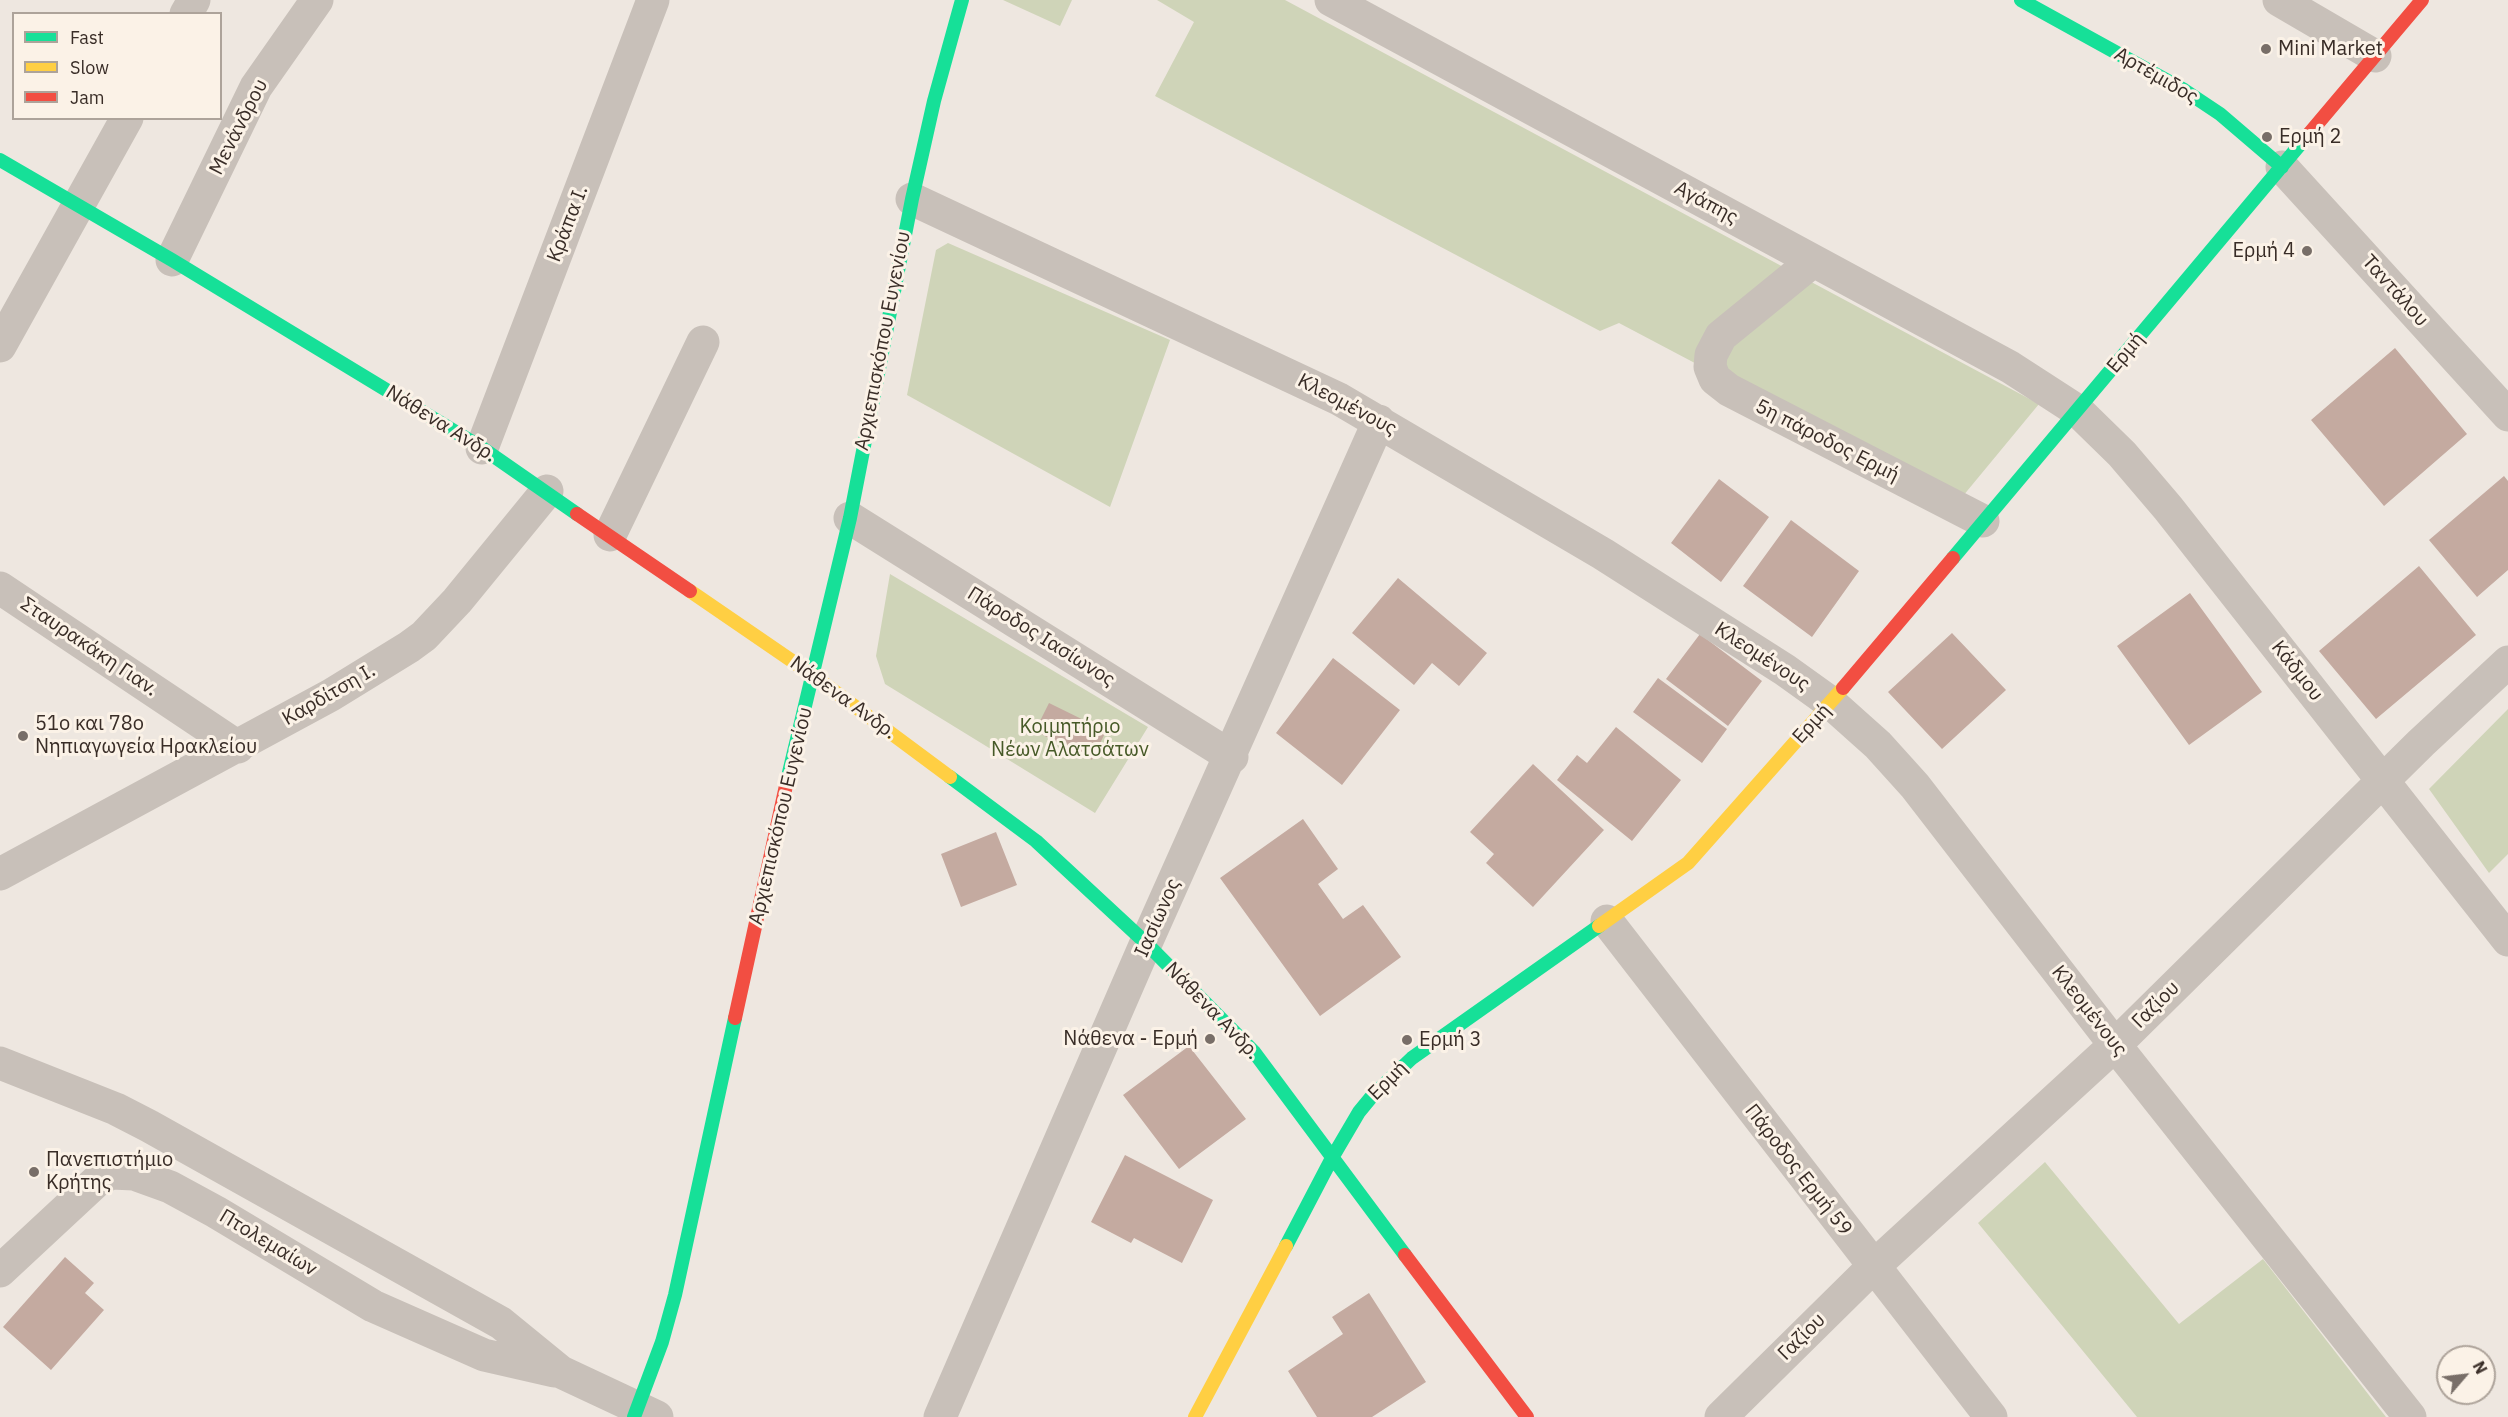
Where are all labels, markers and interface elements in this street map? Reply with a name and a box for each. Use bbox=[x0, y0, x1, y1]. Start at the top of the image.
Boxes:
legend bbox=[12, 12, 222, 120]
text: Fast bbox=[70, 26, 104, 49]
place label: Mini Market bbox=[2278, 37, 2383, 61]
street label: Αρτέμιδος bbox=[2110, 42, 2202, 110]
marker: Mini Market bbox=[2259, 42, 2273, 56]
text: Slow bbox=[70, 56, 109, 79]
street label: Μενάνδρου bbox=[205, 75, 273, 179]
text: Jam bbox=[70, 86, 105, 109]
place label: Ερμή 2 bbox=[2279, 125, 2341, 149]
marker: Ερμή 2 bbox=[2260, 130, 2274, 144]
street label: Αγάπης bbox=[1670, 176, 1742, 230]
street label: Κράπα Ι. bbox=[542, 182, 594, 266]
street label: Αρχιεπισκόπου Ευγενίου bbox=[850, 229, 916, 453]
place label: Ερμή 4 bbox=[2233, 239, 2295, 263]
marker: Ερμή 4 bbox=[2300, 244, 2314, 258]
street label: Ταντάλου bbox=[2357, 250, 2433, 332]
street label: Ερμή bbox=[2102, 328, 2150, 378]
street label: Κλεομένους bbox=[1293, 369, 1401, 441]
street label: Νάθενα Ανδρ. bbox=[381, 380, 501, 468]
street label: 5η πάροδος Ερμή bbox=[1751, 394, 1903, 488]
street label: Πάροδος Ιασίωνος bbox=[963, 582, 1119, 692]
street label: Σταυρακάκη Γιαν. bbox=[16, 592, 162, 702]
street label: Κλεομένους bbox=[1710, 617, 1814, 697]
street label: Κάδμου bbox=[2266, 636, 2328, 706]
street label: Νάθενα Ανδρ. bbox=[785, 651, 901, 745]
street label: Καρδίτση Ι. bbox=[278, 659, 380, 731]
street label: Ερμή bbox=[1788, 699, 1836, 749]
street label: Αρχιεπισκόπου Ευγενίου bbox=[744, 705, 818, 927]
place label: 51ο και 78ο Νηπιαγωγεία Ηρακλείου bbox=[35, 712, 257, 759]
park label: Κοιμητήριο Νέων Αλατσάτων bbox=[991, 715, 1149, 762]
marker: 51ο και 78ο Νηπιαγωγεία Ηρακλείου bbox=[16, 729, 30, 743]
street label: Ιασίωνος bbox=[1130, 875, 1186, 961]
street label: Νάθενα Ανδρ. bbox=[1160, 957, 1264, 1065]
street label: Κλεομένους bbox=[2046, 961, 2132, 1061]
street label: Γαζίου bbox=[2127, 976, 2185, 1034]
place label: Νάθενα - Ερμή bbox=[1063, 1027, 1198, 1051]
place label: Ερμή 3 bbox=[1419, 1028, 1481, 1052]
marker: Νάθενα - Ερμή bbox=[1203, 1032, 1217, 1046]
marker: Ερμή 3 bbox=[1400, 1033, 1414, 1047]
street label: Ερμή bbox=[1363, 1056, 1413, 1106]
street label: Πάροδος Ερμή 59 bbox=[1739, 1099, 1857, 1241]
place label: Πανεπιστήμιο Κρήτης bbox=[46, 1148, 173, 1195]
marker: Πανεπιστήμιο Κρήτης bbox=[27, 1165, 41, 1179]
street label: Πτολεμαίων bbox=[215, 1204, 321, 1282]
street label: Γαζίου bbox=[1773, 1308, 1831, 1366]
north arrow bbox=[2436, 1345, 2496, 1405]
text: N bbox=[2469, 1358, 2492, 1377]

